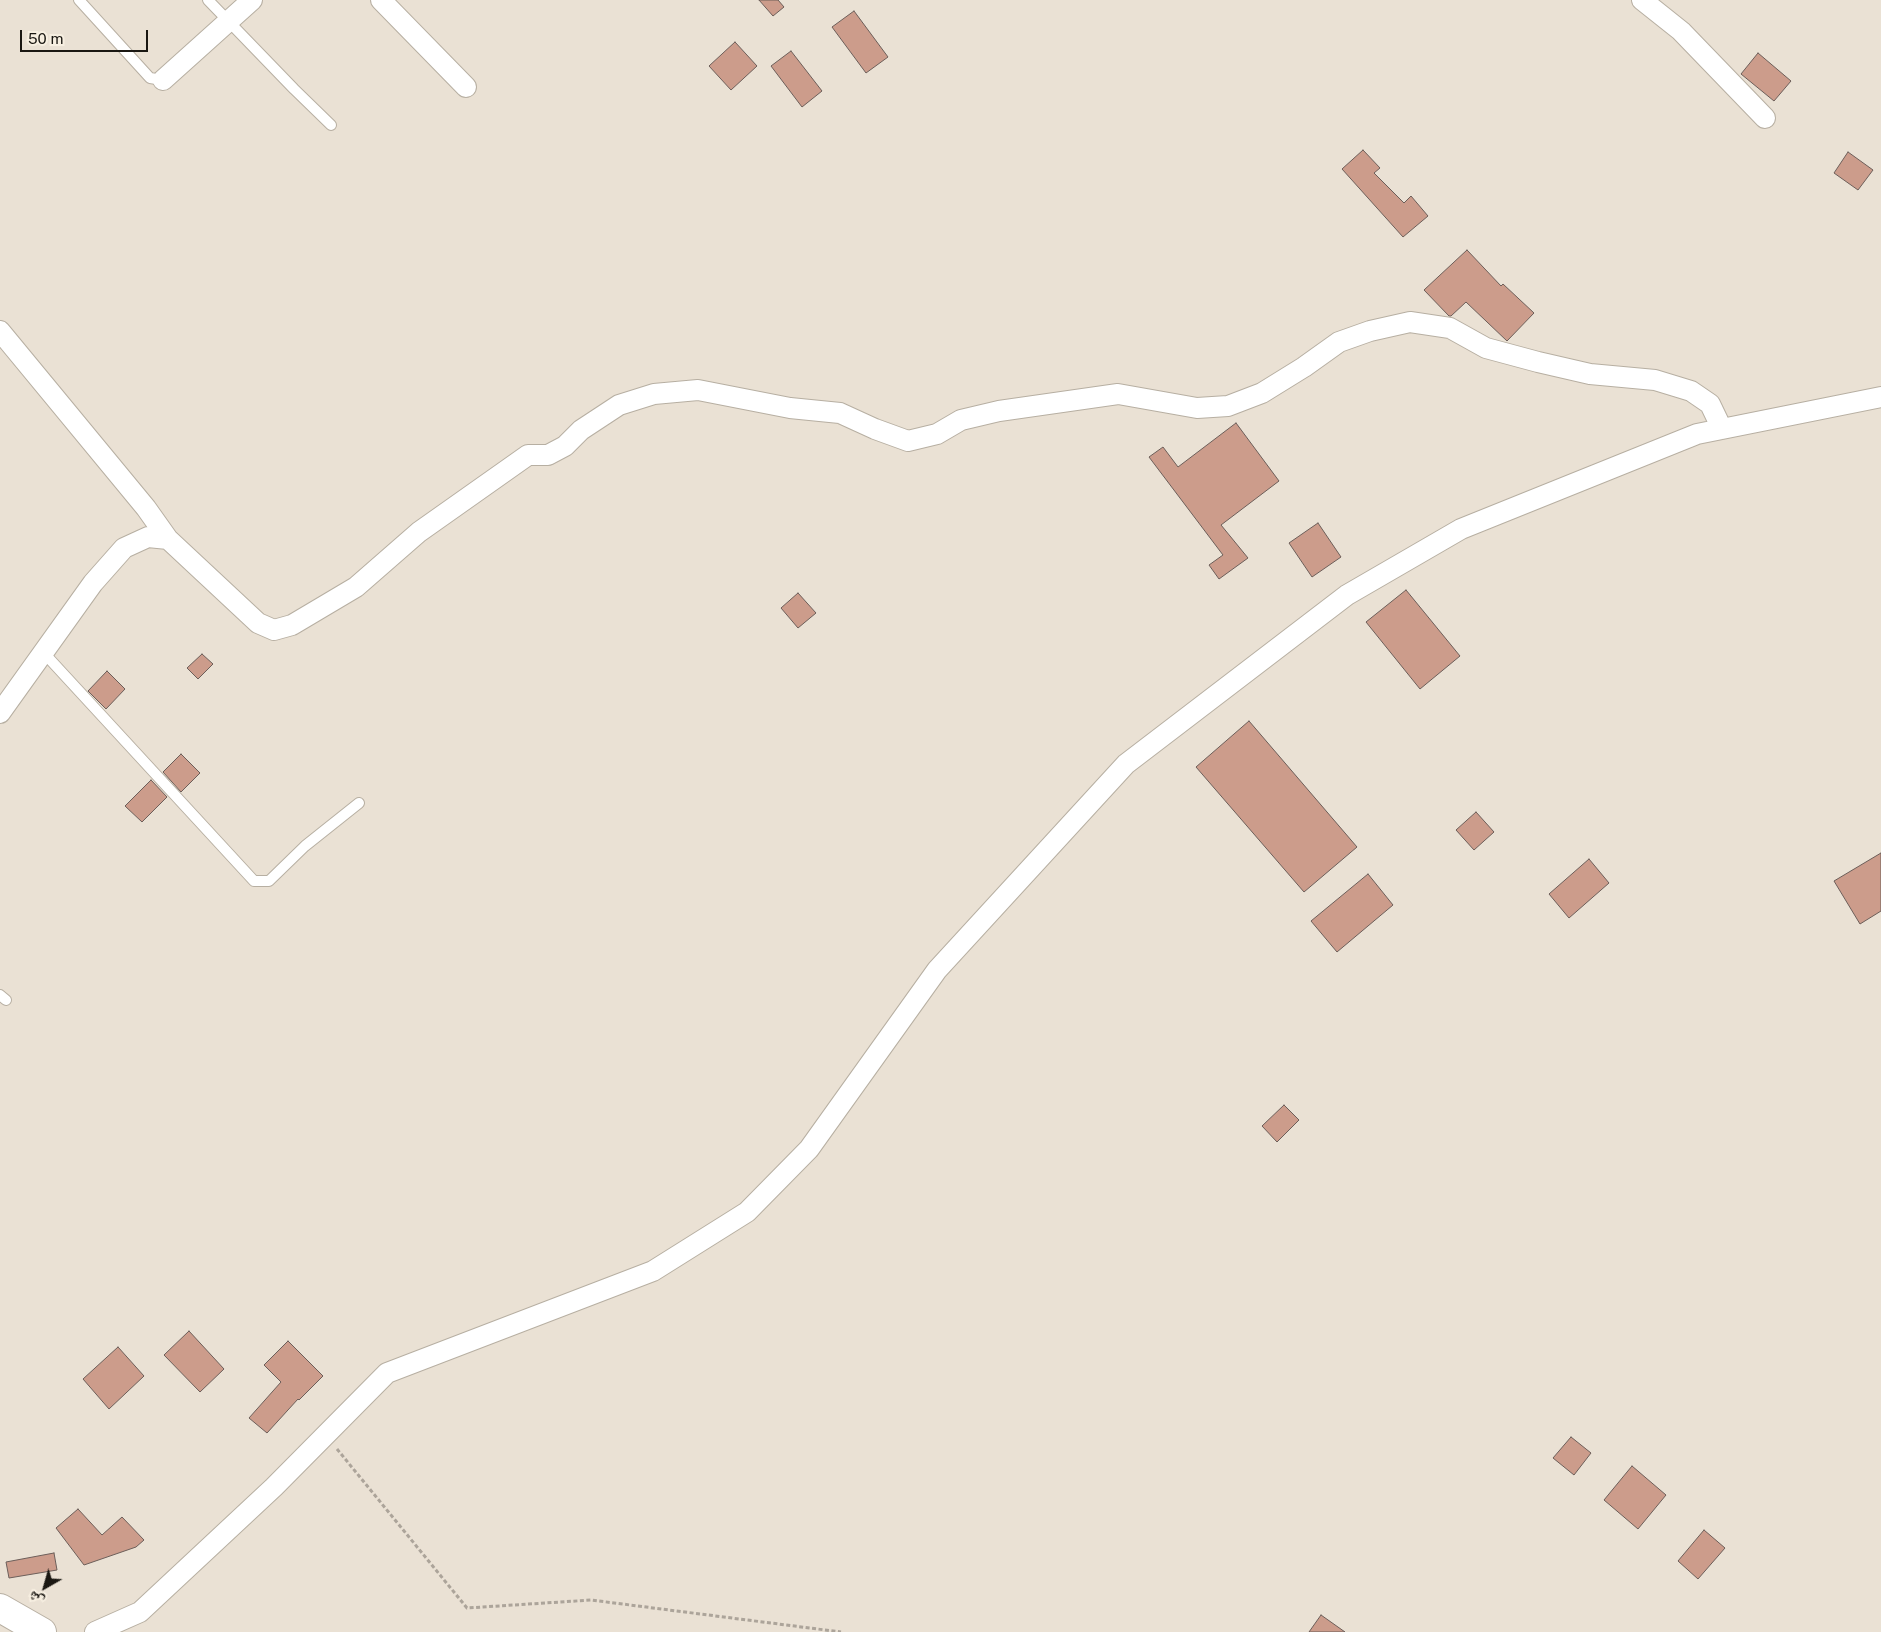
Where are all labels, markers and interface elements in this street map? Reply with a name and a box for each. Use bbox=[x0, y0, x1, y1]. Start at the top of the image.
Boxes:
scale bar bbox=[22, 20, 150, 52]
text: 50 m bbox=[28, 30, 63, 47]
north arrow bbox=[20, 1562, 70, 1612]
text: ش bbox=[25, 1588, 47, 1610]

